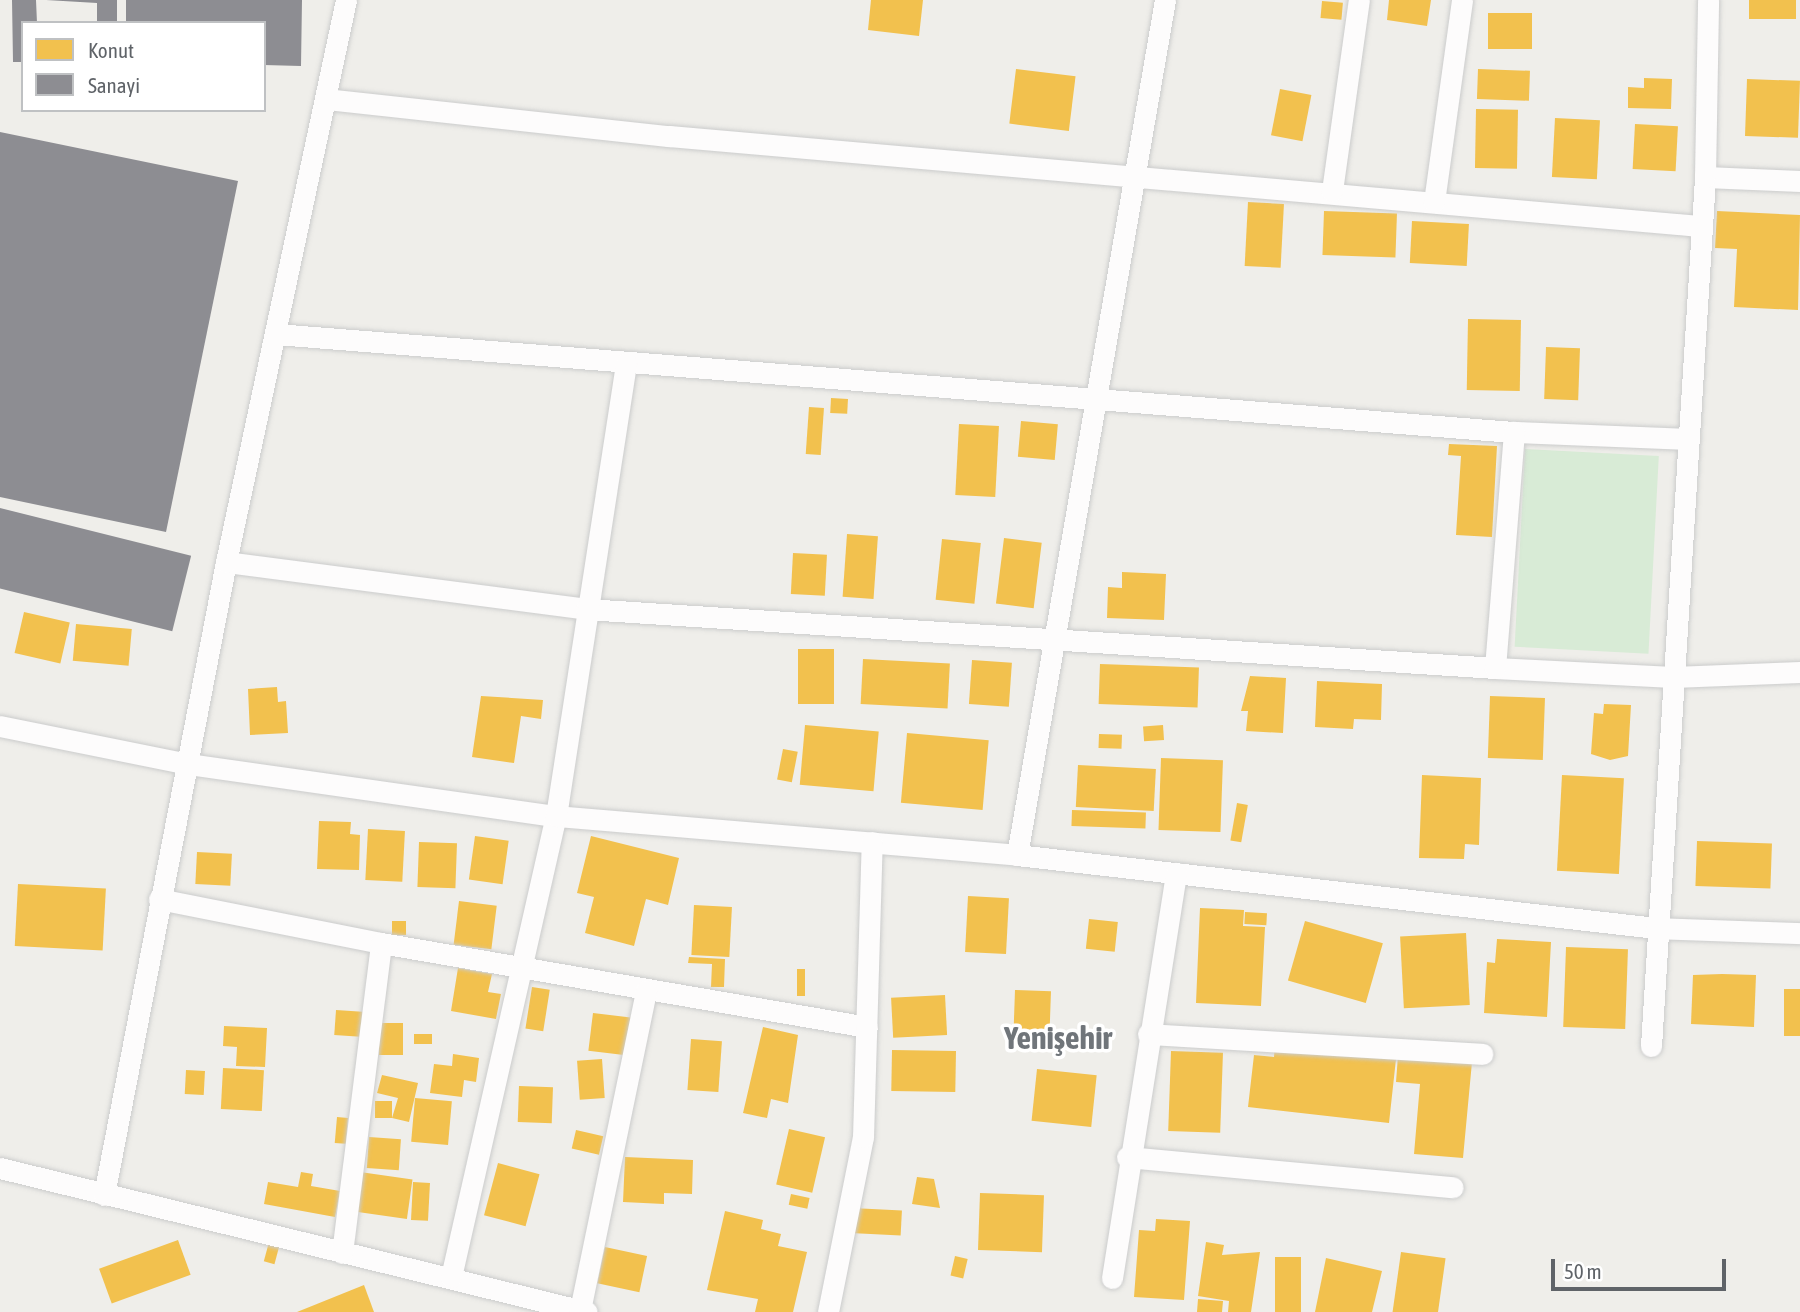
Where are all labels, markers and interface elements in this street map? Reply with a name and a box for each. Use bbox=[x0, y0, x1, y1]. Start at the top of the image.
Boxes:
legend bbox=[21, 21, 266, 112]
text: Konut bbox=[88, 38, 134, 62]
text: Sanayi bbox=[88, 73, 140, 97]
district label: Yenişehir bbox=[1004, 1019, 1112, 1057]
scale bar bbox=[1555, 1246, 1730, 1290]
text: 50 m bbox=[1564, 1259, 1602, 1283]

